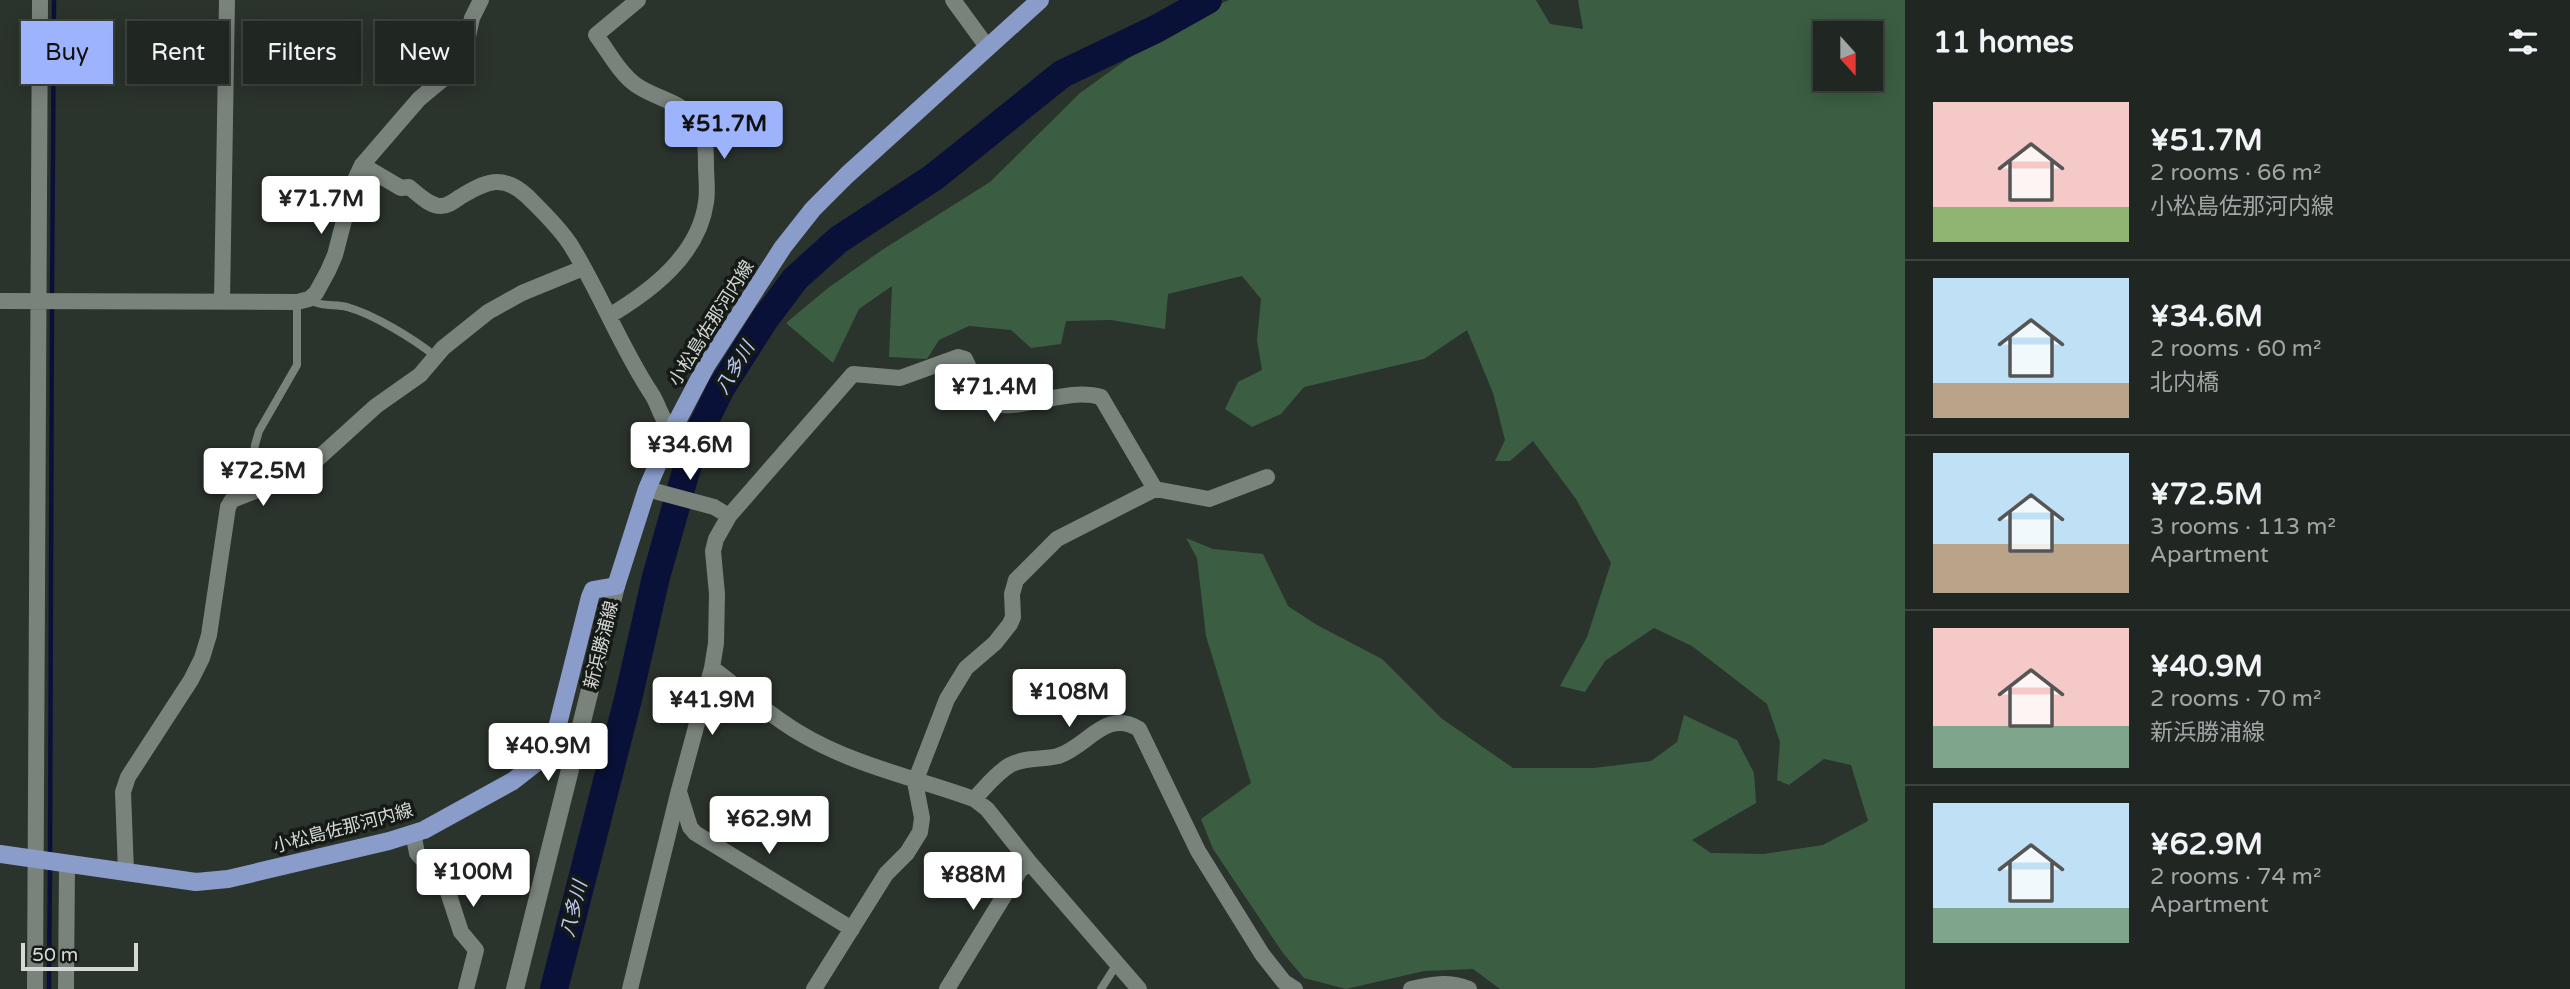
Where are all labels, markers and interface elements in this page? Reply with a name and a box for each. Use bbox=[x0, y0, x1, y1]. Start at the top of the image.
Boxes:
chip: Buy bbox=[21, 21, 113, 84]
chip: Rent bbox=[127, 21, 229, 84]
chip: Filters bbox=[243, 21, 361, 84]
chip: New bbox=[375, 21, 474, 84]
north arrow bbox=[1813, 21, 1883, 91]
map controls bbox=[1813, 21, 1883, 91]
icon: filters bbox=[2504, 23, 2542, 61]
text: 11 homes bbox=[1933, 24, 2074, 61]
pin: ¥51.7M bbox=[667, 102, 781, 161]
text: ¥51.7M bbox=[681, 110, 767, 138]
text: ¥51.7M bbox=[2150, 122, 2263, 159]
icon: home bbox=[1989, 130, 2073, 214]
text: 2 rooms · 66 m² bbox=[2150, 159, 2321, 187]
pin: ¥71.7M bbox=[264, 176, 378, 236]
text: ¥71.7M bbox=[278, 185, 364, 213]
text: 小松島佐那河内線 bbox=[2150, 193, 2334, 221]
street label: 小松島佐那河内線 bbox=[664, 256, 758, 390]
text: ¥34.6M bbox=[2150, 298, 2263, 335]
icon: home bbox=[1989, 306, 2073, 390]
text: 2 rooms · 60 m² bbox=[2150, 335, 2321, 363]
water label: 八多川 bbox=[711, 336, 760, 398]
pin: ¥71.4M bbox=[937, 364, 1051, 424]
text: 北内橋 bbox=[2150, 369, 2219, 397]
text: ¥71.4M bbox=[951, 373, 1037, 401]
pin: ¥34.6M bbox=[633, 422, 747, 482]
text: ¥34.6M bbox=[647, 431, 733, 459]
pin: ¥72.5M bbox=[206, 448, 320, 508]
text: ¥72.5M bbox=[220, 457, 306, 485]
text: ¥72.5M bbox=[2150, 476, 2263, 513]
icon: home bbox=[1989, 481, 2073, 565]
text: 3 rooms · 113 m² bbox=[2150, 513, 2336, 541]
text: Apartment bbox=[2150, 541, 2269, 569]
street label: 新浜勝浦線 bbox=[579, 599, 623, 691]
text: ¥40.9M bbox=[2150, 648, 2263, 685]
icon: home bbox=[1989, 656, 2073, 740]
pin: ¥108M bbox=[1020, 670, 1118, 729]
pin: ¥41.9M bbox=[655, 678, 769, 737]
text: ¥108M bbox=[1029, 678, 1109, 706]
text: 2 rooms · 70 m² bbox=[2150, 685, 2321, 713]
text: ¥41.9M bbox=[669, 686, 755, 714]
text: 新浜勝浦線 bbox=[2150, 719, 2265, 747]
pin: ¥40.9M bbox=[491, 724, 605, 783]
text: ¥40.9M bbox=[505, 732, 591, 760]
pin: ¥62.9M bbox=[712, 796, 826, 856]
street label: 小松島佐那河内線 bbox=[271, 799, 415, 857]
text: ¥62.9M bbox=[726, 805, 812, 833]
text: ¥62.9M bbox=[2150, 826, 2263, 863]
icon: home bbox=[1989, 831, 2073, 915]
pin: ¥100M bbox=[424, 850, 522, 909]
pin: ¥88M bbox=[932, 852, 1014, 912]
text: ¥100M bbox=[433, 858, 513, 886]
text: ¥88M bbox=[940, 861, 1006, 889]
text: 2 rooms · 74 m² bbox=[2150, 863, 2321, 891]
water label: 八多川 bbox=[556, 877, 592, 939]
text: Apartment bbox=[2150, 891, 2269, 919]
scale bar bbox=[21, 940, 138, 972]
text: 50 m bbox=[32, 944, 78, 966]

